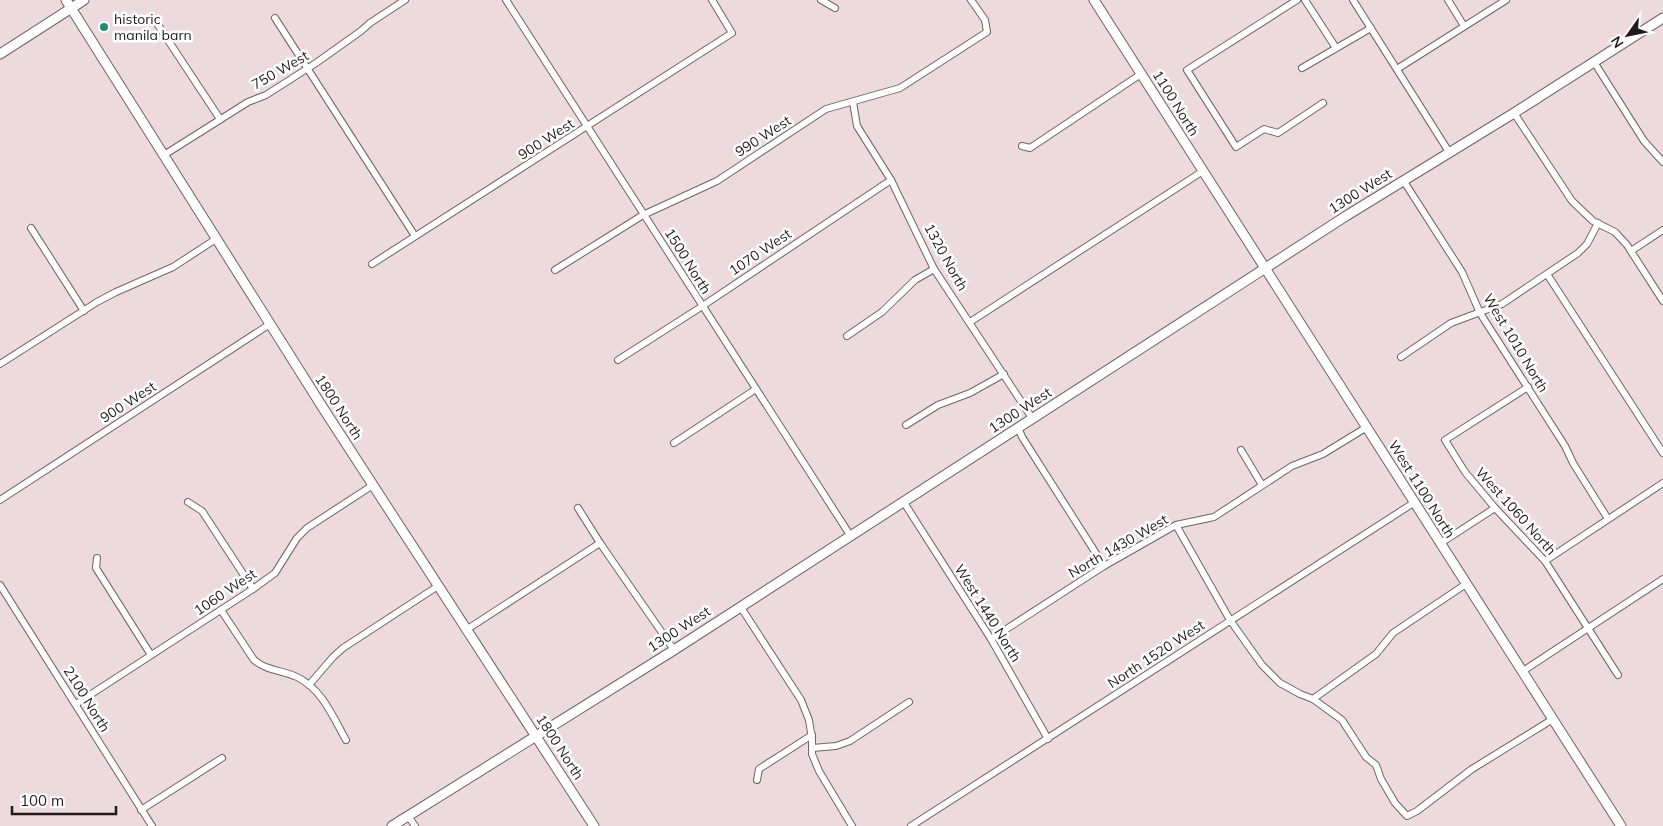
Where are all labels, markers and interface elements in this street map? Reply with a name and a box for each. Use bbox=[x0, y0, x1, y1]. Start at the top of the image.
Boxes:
place label: historic manila barn bbox=[114, 10, 192, 44]
north arrow bbox=[1603, 10, 1653, 60]
marker: historic manila barn bbox=[98, 21, 110, 33]
text: N bbox=[1607, 33, 1628, 51]
street label: 750 West bbox=[248, 46, 312, 94]
street label: 1100 North bbox=[1149, 67, 1203, 139]
street label: 990 West bbox=[732, 111, 794, 161]
street label: 900 West bbox=[515, 114, 577, 164]
street label: 1300 West bbox=[1325, 164, 1395, 218]
street label: 1320 North bbox=[920, 220, 972, 294]
street label: 1500 North bbox=[661, 225, 715, 297]
street label: 1070 West bbox=[725, 225, 795, 279]
street label: West 1010 North bbox=[1479, 290, 1553, 396]
street label: 1800 North bbox=[311, 371, 367, 443]
street label: 900 West bbox=[97, 377, 159, 427]
street label: 1300 West bbox=[985, 383, 1055, 437]
street label: West 1100 North bbox=[1385, 437, 1459, 541]
street label: West 1060 North bbox=[1472, 463, 1560, 559]
street label: North 1430 West bbox=[1065, 510, 1171, 582]
street label: West 1440 North bbox=[951, 561, 1025, 665]
street label: 1060 West bbox=[190, 565, 260, 619]
street label: 1300 West bbox=[644, 602, 714, 656]
street label: North 1520 West bbox=[1104, 616, 1208, 692]
street label: 2100 North bbox=[60, 663, 114, 735]
street label: 1800 North bbox=[532, 711, 588, 783]
scale bar bbox=[12, 784, 116, 816]
text: 100 m bbox=[20, 791, 64, 810]

